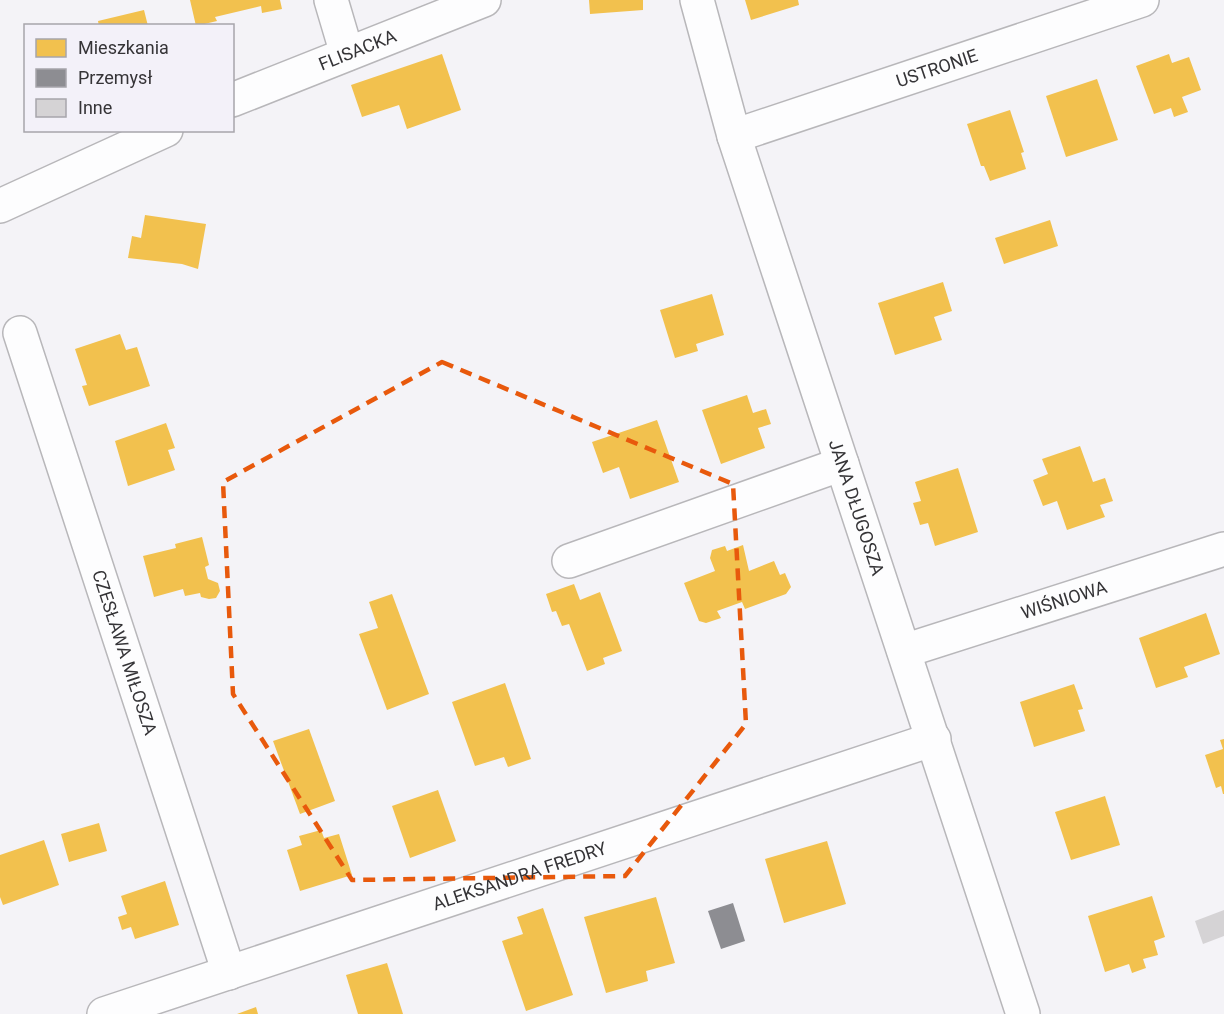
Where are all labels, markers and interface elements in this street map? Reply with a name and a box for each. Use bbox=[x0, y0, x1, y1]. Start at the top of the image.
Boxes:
legend bbox=[24, 24, 234, 132]
street label: FLISACKA bbox=[315, 25, 399, 75]
text: Mieszkania bbox=[78, 37, 169, 58]
street label: USTRONIE bbox=[893, 45, 980, 91]
text: Przemysł bbox=[78, 67, 152, 88]
text: Inne bbox=[78, 97, 112, 118]
street label: JANA DŁUGOSZA bbox=[825, 437, 889, 578]
street label: CZESŁAWA MIŁOSZA bbox=[88, 567, 162, 738]
street label: WIŚNIOWA bbox=[1018, 576, 1110, 623]
street label: ALEKSANDRA FREDRY bbox=[430, 837, 609, 914]

